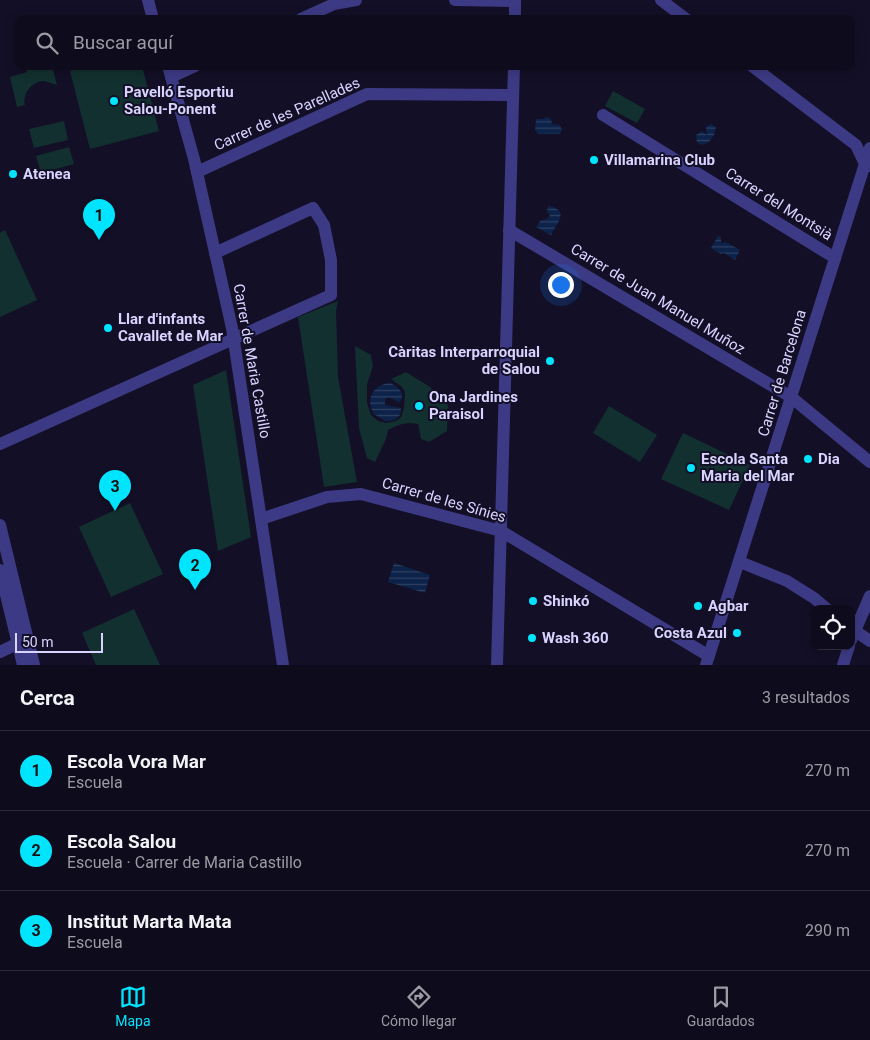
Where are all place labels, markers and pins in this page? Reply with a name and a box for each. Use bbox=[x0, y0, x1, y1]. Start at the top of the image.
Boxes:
place label: Pavelló Esportiu Salou-Ponent bbox=[124, 83, 234, 118]
marker: Pavelló Esportiu Salou-Ponent bbox=[108, 95, 120, 107]
place label: Villamarina Club bbox=[604, 151, 715, 169]
marker: Villamarina Club bbox=[588, 154, 600, 166]
place label: Atenea bbox=[23, 165, 71, 183]
marker: Atenea bbox=[7, 168, 19, 180]
pin: 1 bbox=[83, 199, 115, 240]
place label: Llar d'infants Cavallet de Mar bbox=[118, 310, 224, 345]
marker: Llar d'infants Cavallet de Mar bbox=[102, 322, 114, 334]
place label: Càritas Interparroquial de Salou bbox=[388, 343, 540, 378]
marker: Càritas Interparroquial de Salou bbox=[544, 355, 556, 367]
place label: Ona Jardines Paraisol bbox=[429, 388, 518, 423]
marker: Ona Jardines Paraisol bbox=[413, 400, 425, 412]
place label: Escola Santa Maria del Mar bbox=[701, 450, 795, 485]
place label: Dia bbox=[818, 450, 840, 468]
marker: Dia bbox=[802, 453, 814, 465]
marker: Escola Santa Maria del Mar bbox=[685, 462, 697, 474]
pin: 3 bbox=[99, 470, 131, 511]
pin: 2 bbox=[179, 549, 211, 590]
place label: Shinkó bbox=[543, 592, 590, 610]
marker: Shinkó bbox=[527, 595, 539, 607]
place label: Agbar bbox=[708, 597, 749, 615]
marker: Agbar bbox=[692, 600, 704, 612]
place label: Costa Azul bbox=[654, 624, 727, 642]
marker: Costa Azul bbox=[731, 627, 743, 639]
place label: Wash 360 bbox=[542, 629, 609, 647]
marker: Wash 360 bbox=[526, 632, 538, 644]

